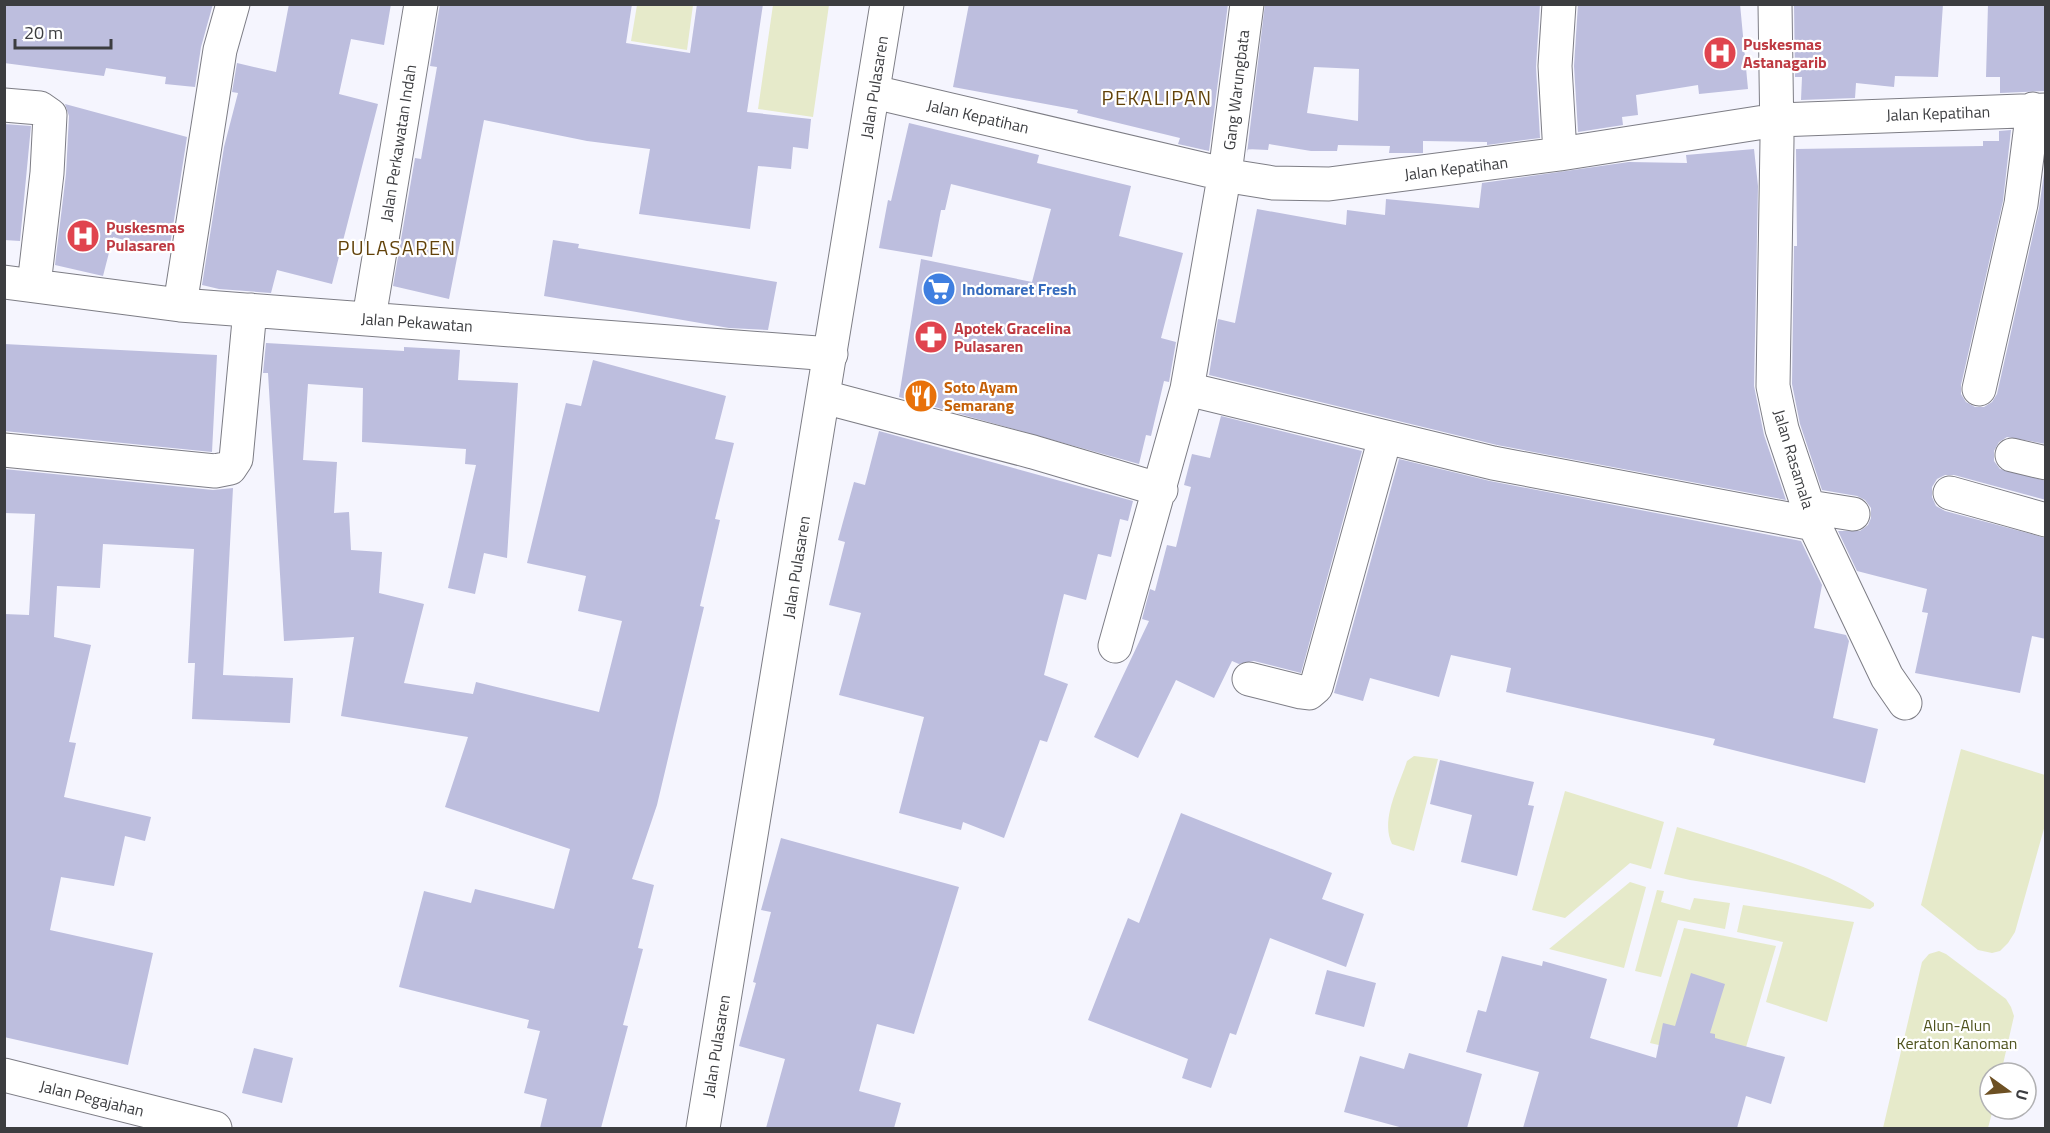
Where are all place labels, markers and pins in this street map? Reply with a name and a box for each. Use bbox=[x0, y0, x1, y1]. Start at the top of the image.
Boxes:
place label: Puskesmas Astanagarib bbox=[1743, 32, 1827, 74]
hospital icon: Puskesmas Astanagarib bbox=[1702, 35, 1738, 71]
place label: Puskesmas Pulasaren bbox=[106, 215, 185, 257]
hospital icon: Puskesmas Pulasaren bbox=[65, 218, 101, 254]
supermarket icon: Indomaret Fresh bbox=[921, 271, 957, 307]
place label: Indomaret Fresh bbox=[962, 277, 1077, 301]
place label: Apotek Gracelina Pulasaren bbox=[954, 316, 1071, 358]
pharmacy icon: Apotek Gracelina Pulasaren bbox=[913, 319, 949, 355]
place label: Soto Ayam Semarang bbox=[944, 375, 1018, 417]
restaurant icon: Soto Ayam Semarang bbox=[903, 378, 939, 414]

